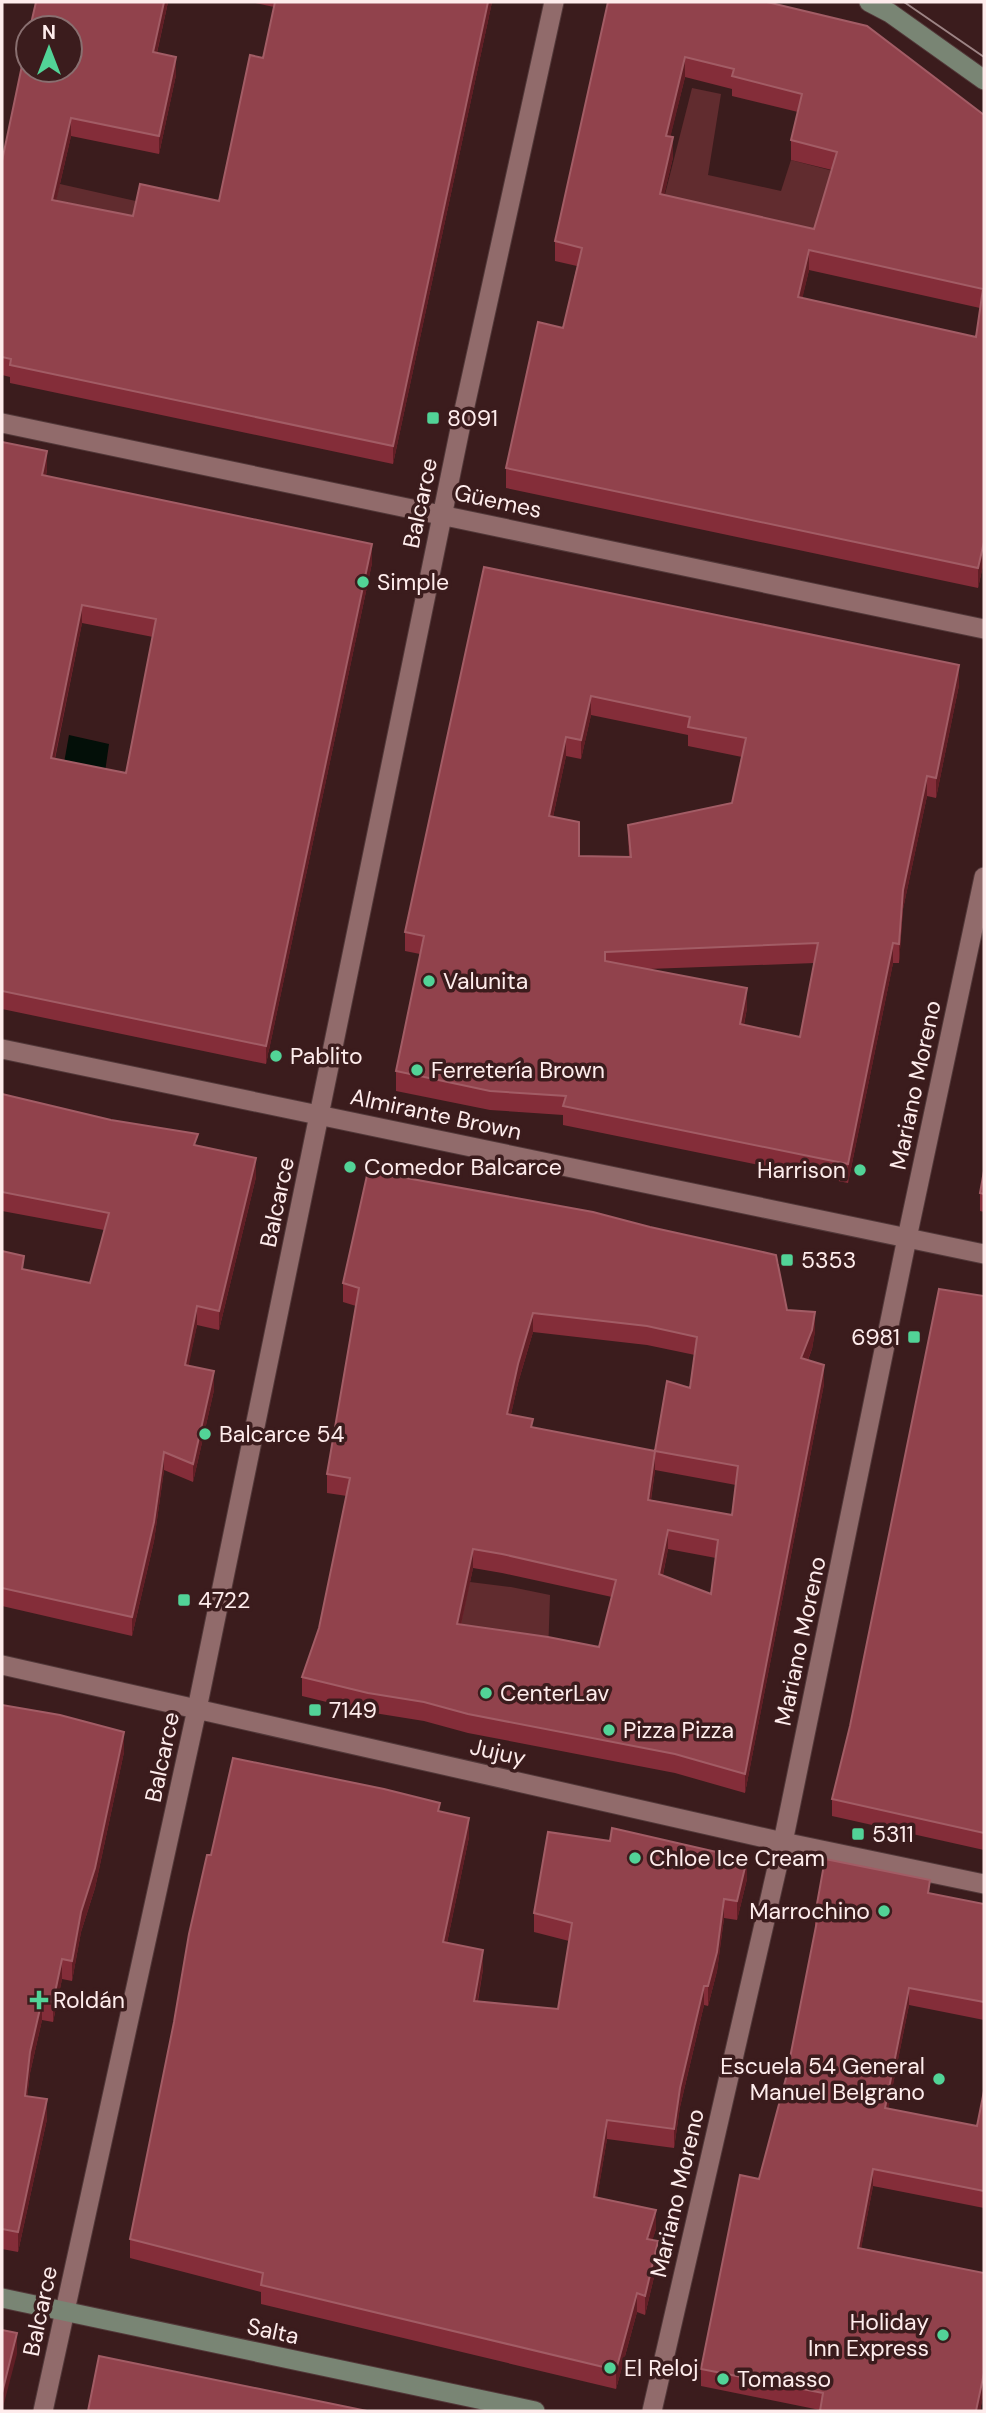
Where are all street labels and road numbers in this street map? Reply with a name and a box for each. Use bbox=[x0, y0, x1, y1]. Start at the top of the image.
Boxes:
street label: Balcarce bbox=[396, 455, 444, 551]
street label: Güemes bbox=[451, 477, 545, 525]
street label: Mariano Moreno bbox=[882, 998, 948, 1172]
street label: Almirante Brown bbox=[348, 1081, 524, 1147]
street label: Balcarce bbox=[253, 1154, 301, 1250]
street label: Mariano Moreno bbox=[767, 1554, 833, 1728]
street label: Balcarce bbox=[138, 1709, 186, 1805]
street label: Jujuy bbox=[467, 1731, 529, 1773]
street label: Mariano Moreno bbox=[643, 2106, 711, 2280]
street label: Balcarce bbox=[16, 2263, 64, 2359]
street label: Salta bbox=[244, 2311, 302, 2351]

